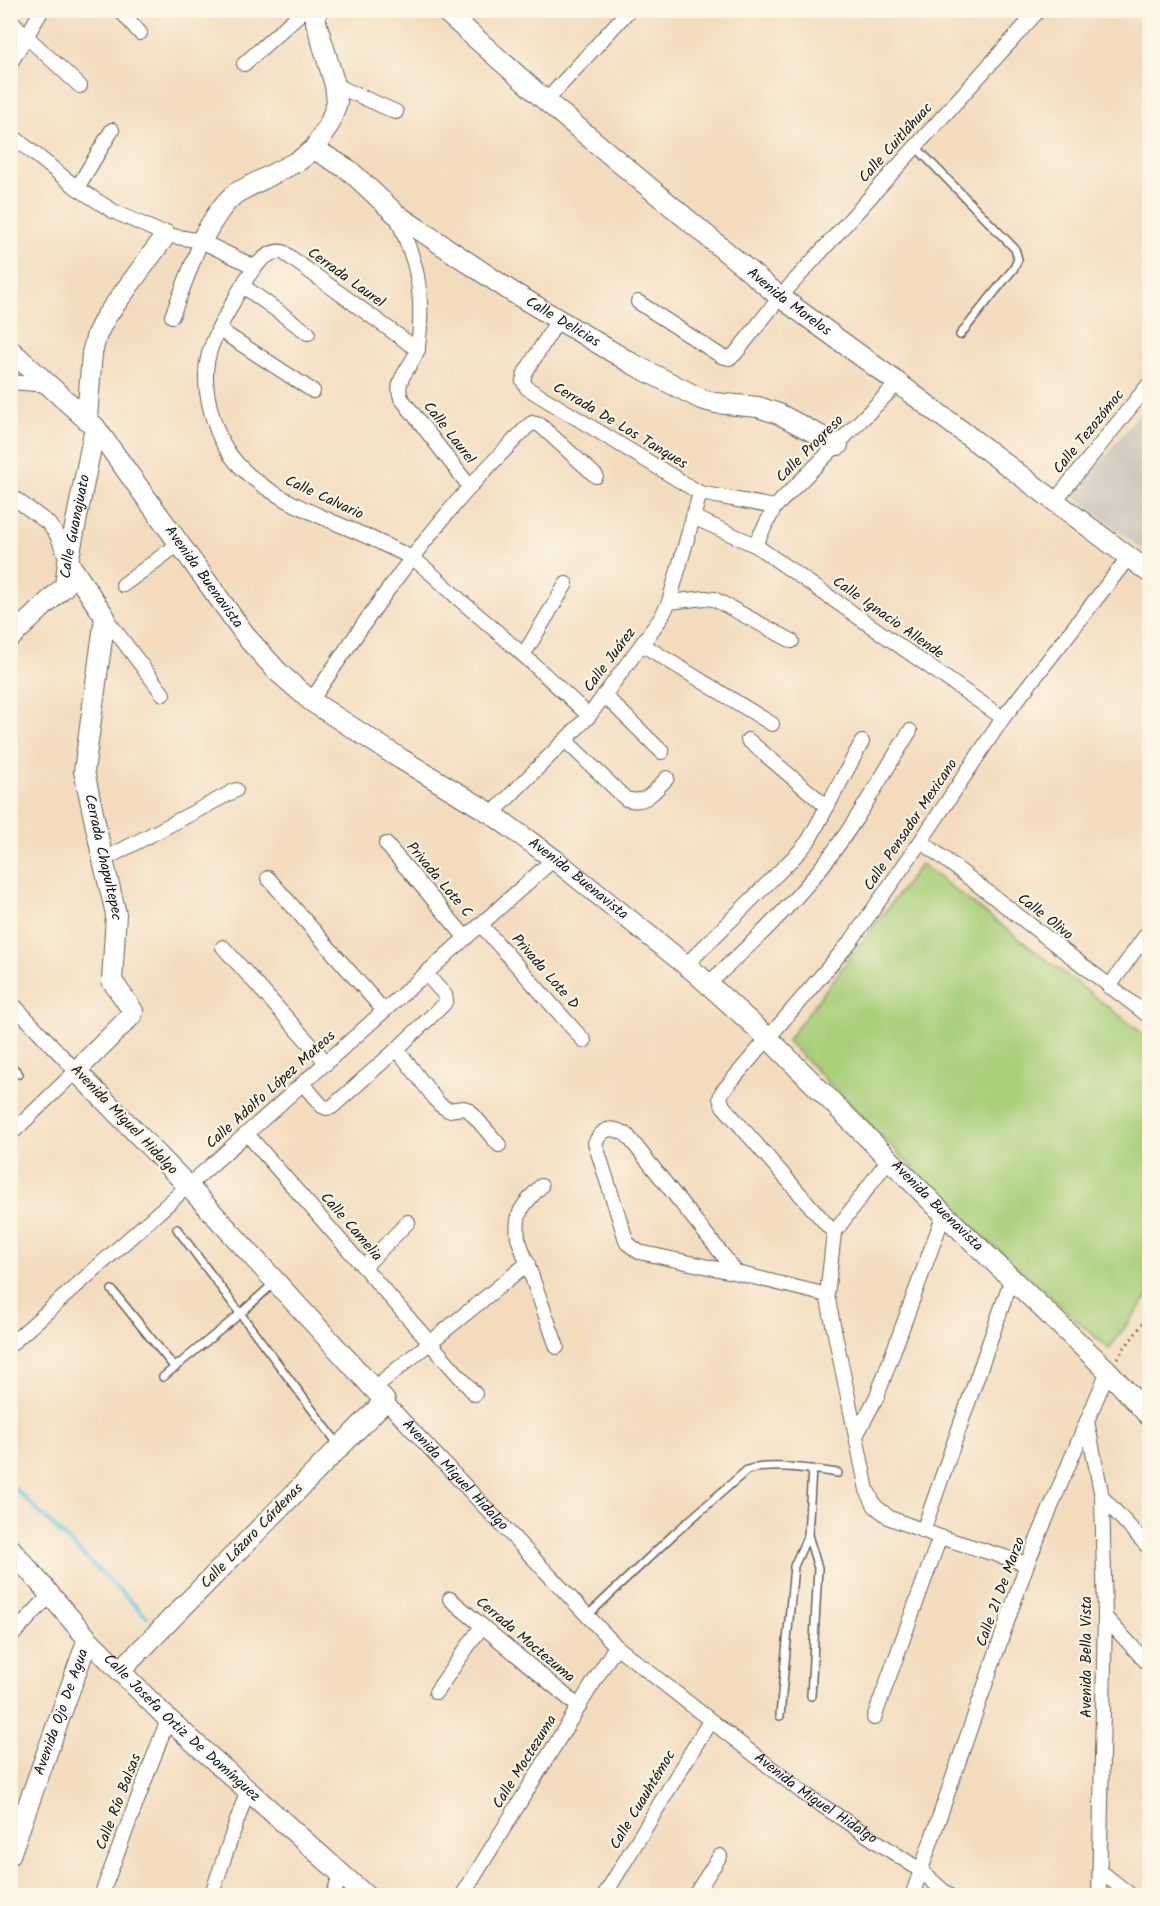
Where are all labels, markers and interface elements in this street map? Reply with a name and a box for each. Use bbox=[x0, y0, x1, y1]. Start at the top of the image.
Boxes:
street label: Calle Cuitláhuac bbox=[853, 97, 939, 189]
street label: Cerrada Laurel bbox=[302, 242, 390, 315]
street label: Avenida Morelos bbox=[741, 262, 837, 343]
street label: Calle Delicias bbox=[521, 290, 605, 354]
street label: Cerrada De Los Tanques bbox=[548, 376, 693, 476]
street label: Calle Tezozómoc bbox=[1047, 384, 1131, 480]
street label: Calle Laurel bbox=[417, 396, 481, 470]
street label: Calle Progreso bbox=[770, 409, 850, 489]
street label: Calle Calvario bbox=[281, 469, 368, 527]
street label: Calle Guanajuato bbox=[54, 472, 97, 580]
street label: Avenida Buenavista bbox=[158, 521, 249, 634]
street label: Calle Ignacio Allende bbox=[827, 570, 949, 666]
street label: Calle Juárez bbox=[578, 622, 643, 697]
street label: Calle Pensador Mexicano bbox=[858, 754, 964, 896]
street label: Cerrada Chapultepec bbox=[77, 792, 128, 921]
street label: Avenida Buenavista bbox=[523, 832, 634, 926]
street label: Privada Lote C bbox=[400, 837, 478, 923]
street label: Calle Olivo bbox=[1012, 887, 1078, 947]
street label: Privada Lote D bbox=[505, 929, 585, 1016]
street label: Calle Adolfo López Mateos bbox=[201, 1025, 342, 1155]
street label: Avenida Miguel Hidalgo bbox=[65, 1059, 184, 1181]
street label: Avenida Buenavista bbox=[885, 1155, 989, 1258]
street label: Calle Camelia bbox=[314, 1187, 388, 1267]
street label: Avenida Miguel Hidalgo bbox=[396, 1414, 514, 1537]
street label: Calle Lázaro Cárdenas bbox=[195, 1477, 310, 1595]
street label: Calle 21 De Marzo bbox=[970, 1534, 1032, 1650]
street label: Cerrada Moctezuma bbox=[470, 1591, 580, 1689]
street label: Avenida Bella Vista bbox=[1075, 1596, 1099, 1718]
street label: Avenida Ojo De Agua bbox=[28, 1645, 96, 1779]
street label: Calle Josefa Ortiz De Domínguez bbox=[97, 1648, 266, 1808]
street label: Calle Moctezuma bbox=[487, 1710, 563, 1814]
street label: Calle Cuauhtémoc bbox=[604, 1745, 682, 1854]
street label: Avenida Miguel Hidalgo bbox=[749, 1747, 882, 1851]
street label: Calle Río Balsas bbox=[90, 1750, 149, 1854]

